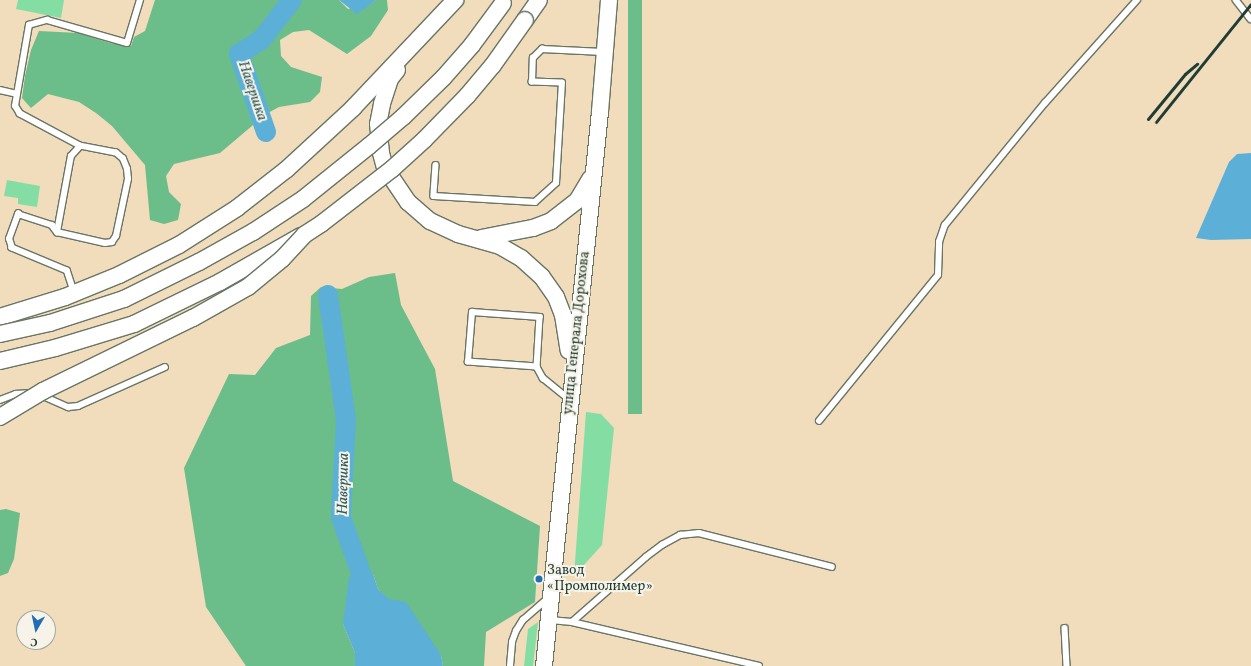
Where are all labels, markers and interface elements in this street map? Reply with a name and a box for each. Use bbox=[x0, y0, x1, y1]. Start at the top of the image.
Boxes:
water label: Навершка bbox=[233, 59, 271, 123]
street label: улица Генерала Дорохова bbox=[560, 250, 594, 416]
water label: Навершка bbox=[334, 453, 354, 515]
place label: Завод «Промполимер» bbox=[547, 563, 653, 596]
marker: Завод «Промполимер» bbox=[534, 574, 544, 584]
north arrow bbox=[16, 610, 56, 650]
text: С bbox=[30, 633, 39, 649]

